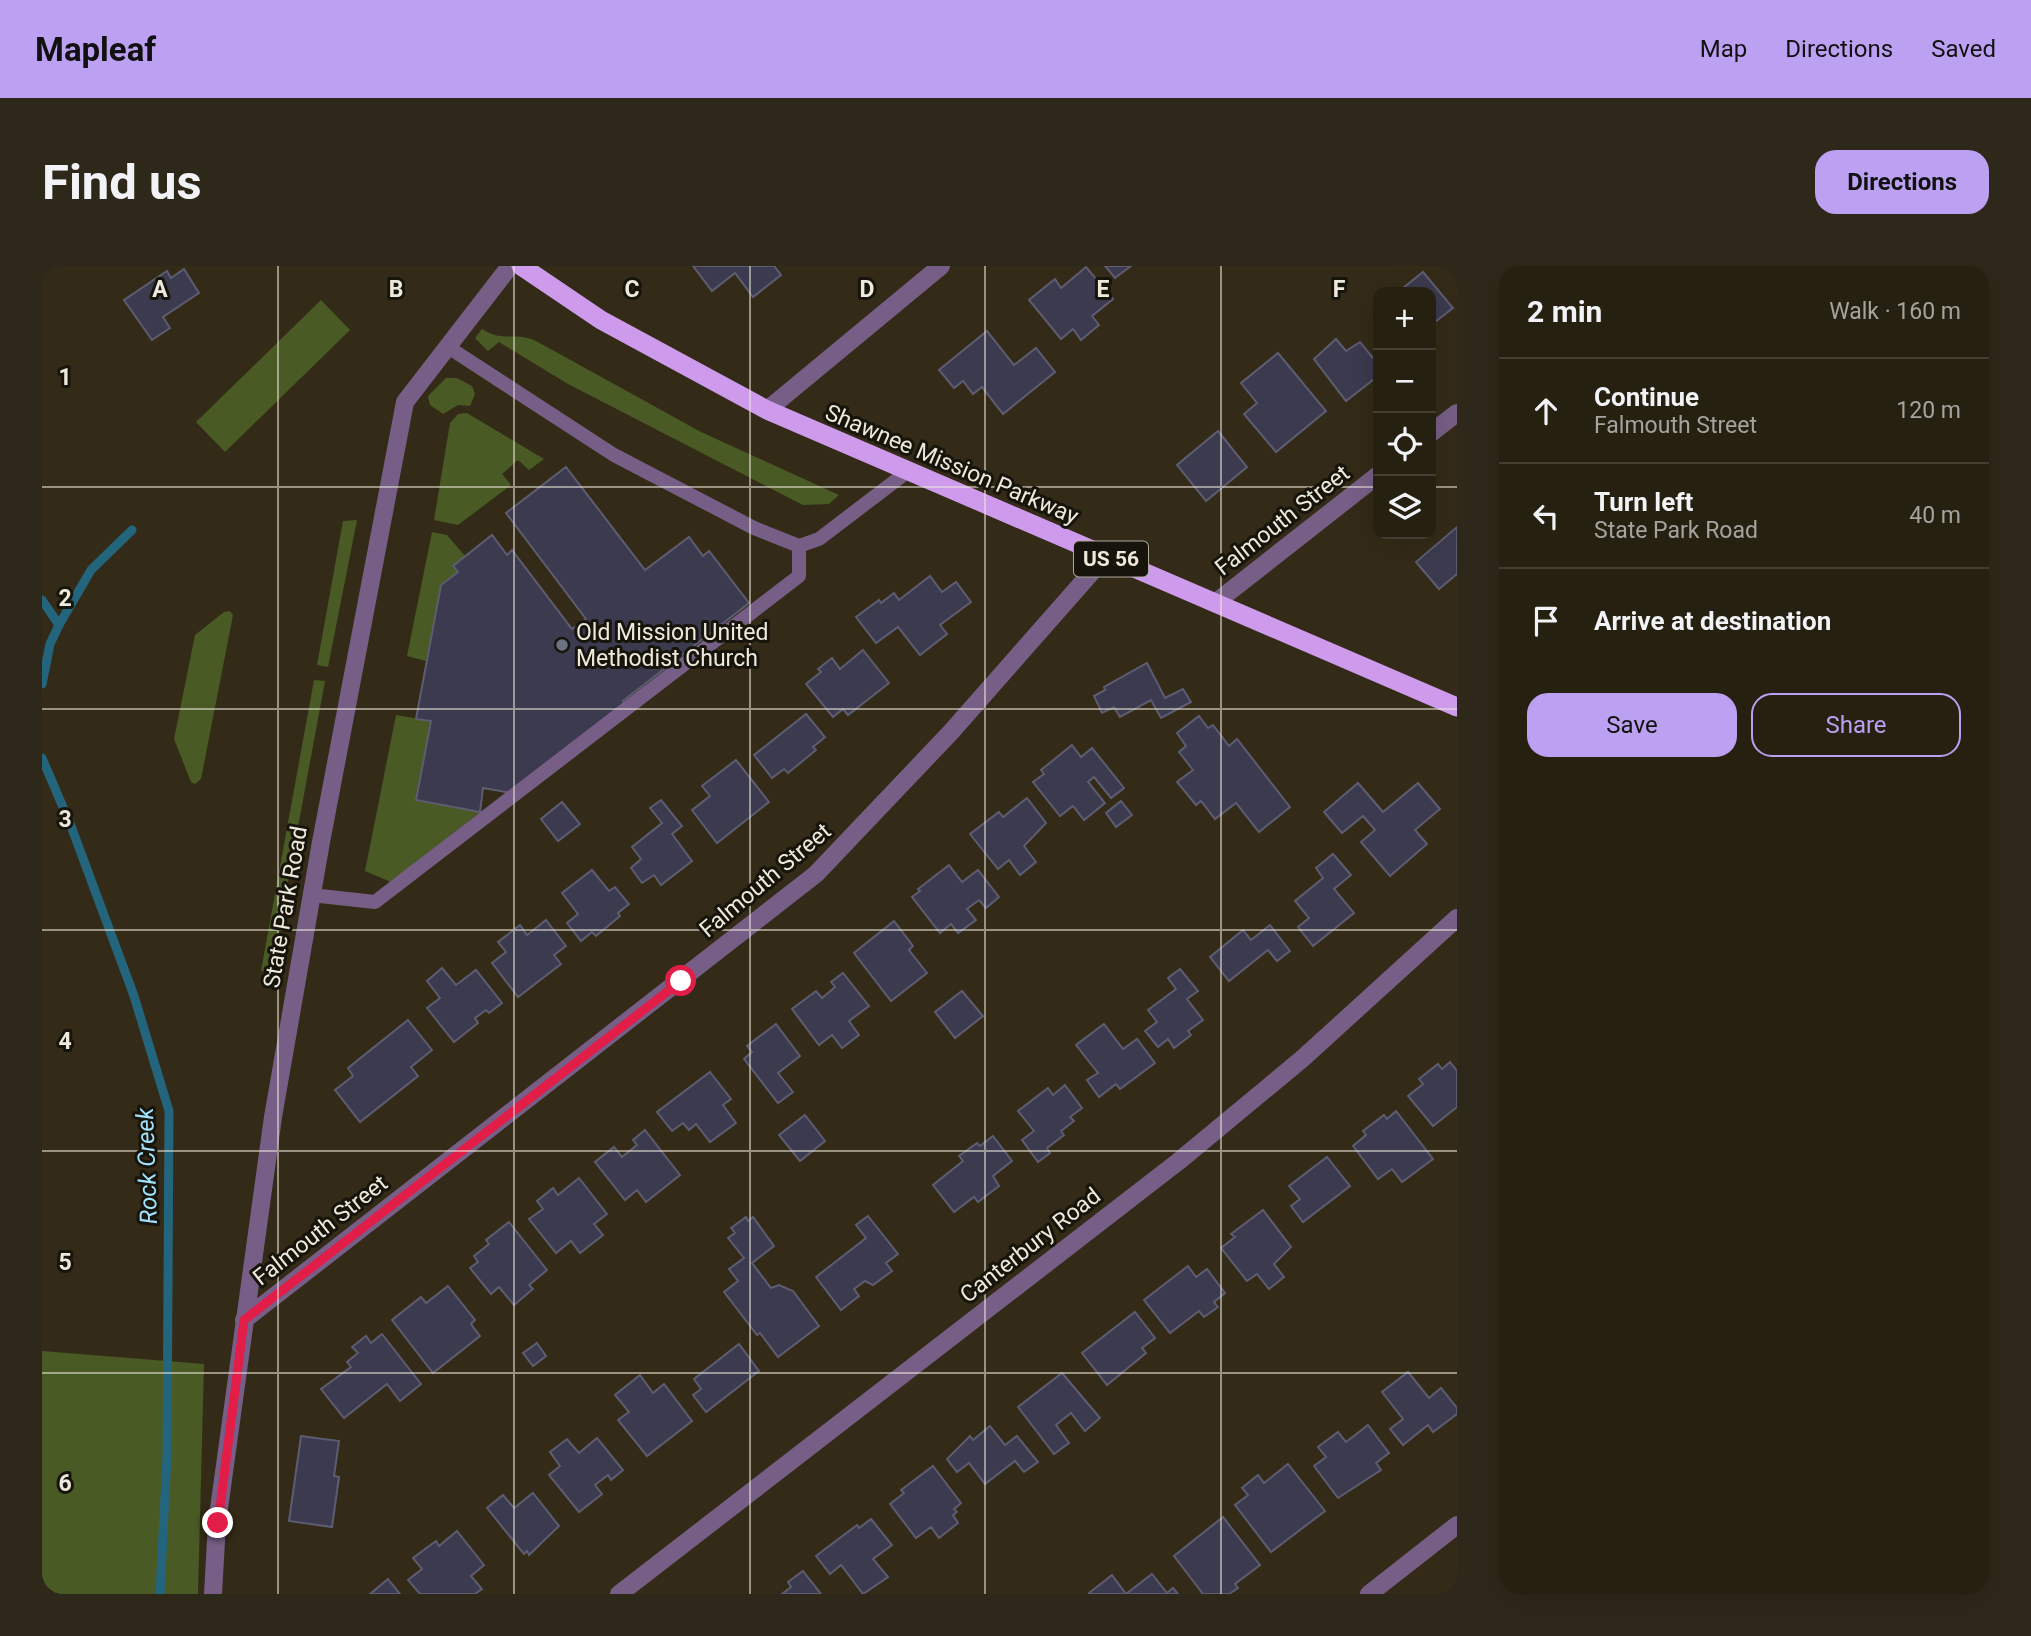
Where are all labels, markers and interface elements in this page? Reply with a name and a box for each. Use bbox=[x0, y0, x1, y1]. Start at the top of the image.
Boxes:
text: Mapleaf bbox=[35, 30, 156, 69]
text: Map bbox=[1700, 35, 1747, 63]
text: Directions bbox=[1785, 35, 1893, 63]
text: Saved bbox=[1931, 35, 1996, 63]
button: Directions bbox=[1815, 150, 1989, 214]
text: Find us bbox=[42, 154, 202, 211]
text: A bbox=[152, 276, 168, 303]
text: B bbox=[389, 276, 403, 303]
text: C bbox=[624, 276, 640, 303]
text: D bbox=[860, 276, 874, 303]
text: E bbox=[1097, 276, 1110, 303]
text: F bbox=[1333, 276, 1346, 303]
map controls bbox=[1373, 287, 1436, 539]
button: + bbox=[1373, 287, 1436, 350]
text: 2 min bbox=[1527, 294, 1602, 329]
text: Walk · 160 m bbox=[1829, 298, 1961, 325]
button: − bbox=[1373, 350, 1436, 413]
text: 1 bbox=[58, 364, 72, 391]
text: Continue bbox=[1594, 382, 1699, 412]
icon: ahead bbox=[1527, 392, 1565, 430]
text: 120 m bbox=[1896, 397, 1961, 424]
street label: Shawnee Mission Parkway bbox=[821, 399, 1083, 530]
text: Falmouth Street bbox=[1594, 412, 1757, 439]
button: locate bbox=[1373, 413, 1436, 476]
street label: Falmouth Street bbox=[1210, 460, 1355, 581]
button: layers bbox=[1373, 476, 1436, 539]
text: Turn left bbox=[1594, 487, 1693, 517]
icon: left bbox=[1527, 497, 1565, 535]
text: 40 m bbox=[1909, 502, 1961, 529]
text: State Park Road bbox=[1594, 517, 1758, 544]
road number: US 56 bbox=[1074, 542, 1148, 576]
text: 2 bbox=[58, 585, 72, 612]
icon: arrive bbox=[1527, 602, 1565, 640]
text: Arrive at destination bbox=[1594, 606, 1831, 636]
place label: Old Mission United Methodist Church bbox=[576, 619, 769, 672]
marker: Old Mission United Methodist Church bbox=[554, 637, 570, 653]
button: Save bbox=[1527, 693, 1737, 757]
button: Share bbox=[1751, 693, 1961, 757]
text: 3 bbox=[58, 806, 72, 833]
street label: Falmouth Street bbox=[694, 818, 836, 943]
street label: State Park Road bbox=[258, 824, 313, 990]
route start bbox=[665, 965, 696, 996]
text: 4 bbox=[58, 1028, 72, 1055]
water label: Rock Creek bbox=[131, 1106, 163, 1225]
street label: Falmouth Street bbox=[248, 1170, 393, 1291]
street label: Canterbury Road bbox=[955, 1182, 1106, 1309]
text: 5 bbox=[58, 1249, 72, 1276]
text: 6 bbox=[58, 1470, 72, 1497]
route end bbox=[202, 1507, 233, 1538]

